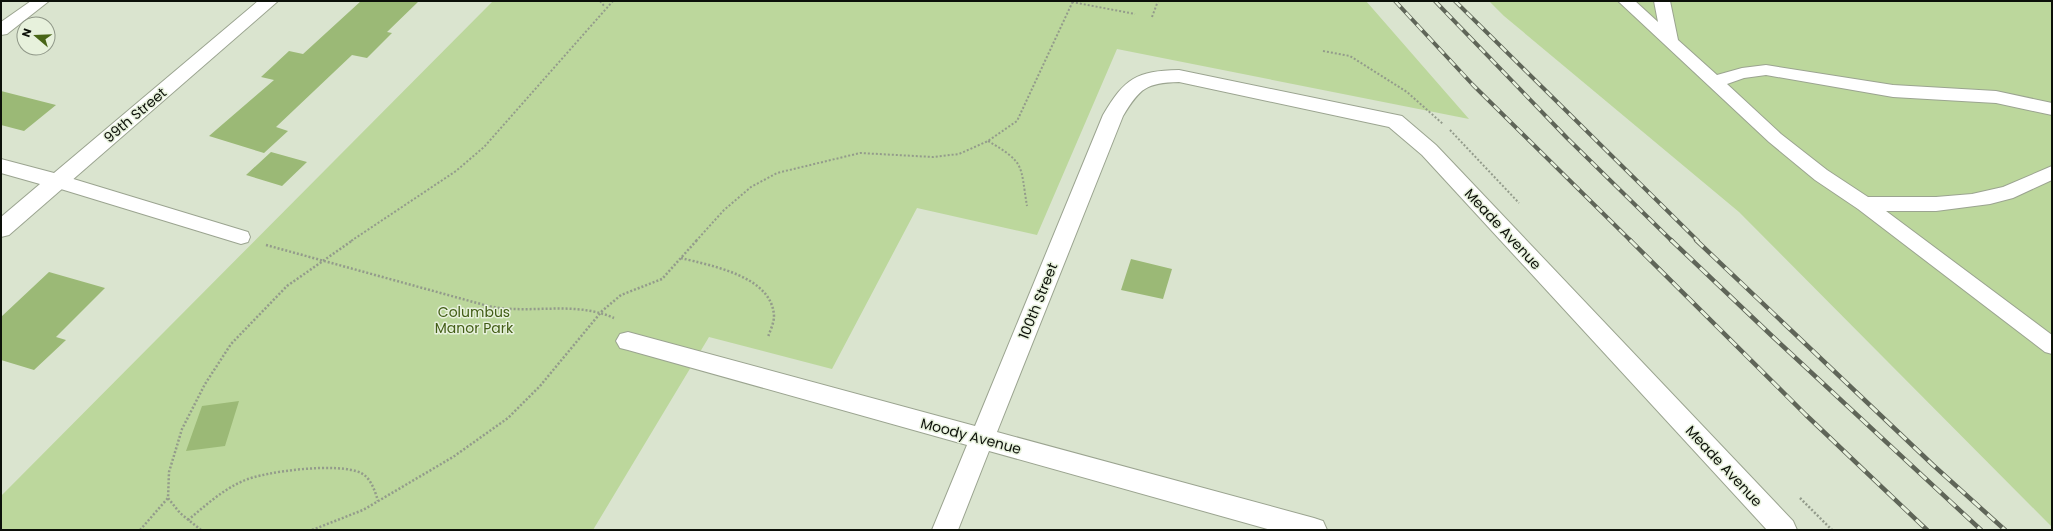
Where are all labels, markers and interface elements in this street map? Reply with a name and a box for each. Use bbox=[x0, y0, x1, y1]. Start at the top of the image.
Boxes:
north arrow bbox=[16, 16, 56, 56]
text: N bbox=[18, 26, 35, 39]
street label: 99th Street bbox=[99, 83, 171, 147]
street label: Meade Avenue bbox=[1460, 184, 1546, 274]
street label: 100th Street bbox=[1014, 260, 1062, 342]
park label: Columbus Manor Park bbox=[435, 302, 514, 338]
street label: Moody Avenue bbox=[918, 413, 1024, 459]
street label: Meade Avenue bbox=[1681, 421, 1767, 511]

